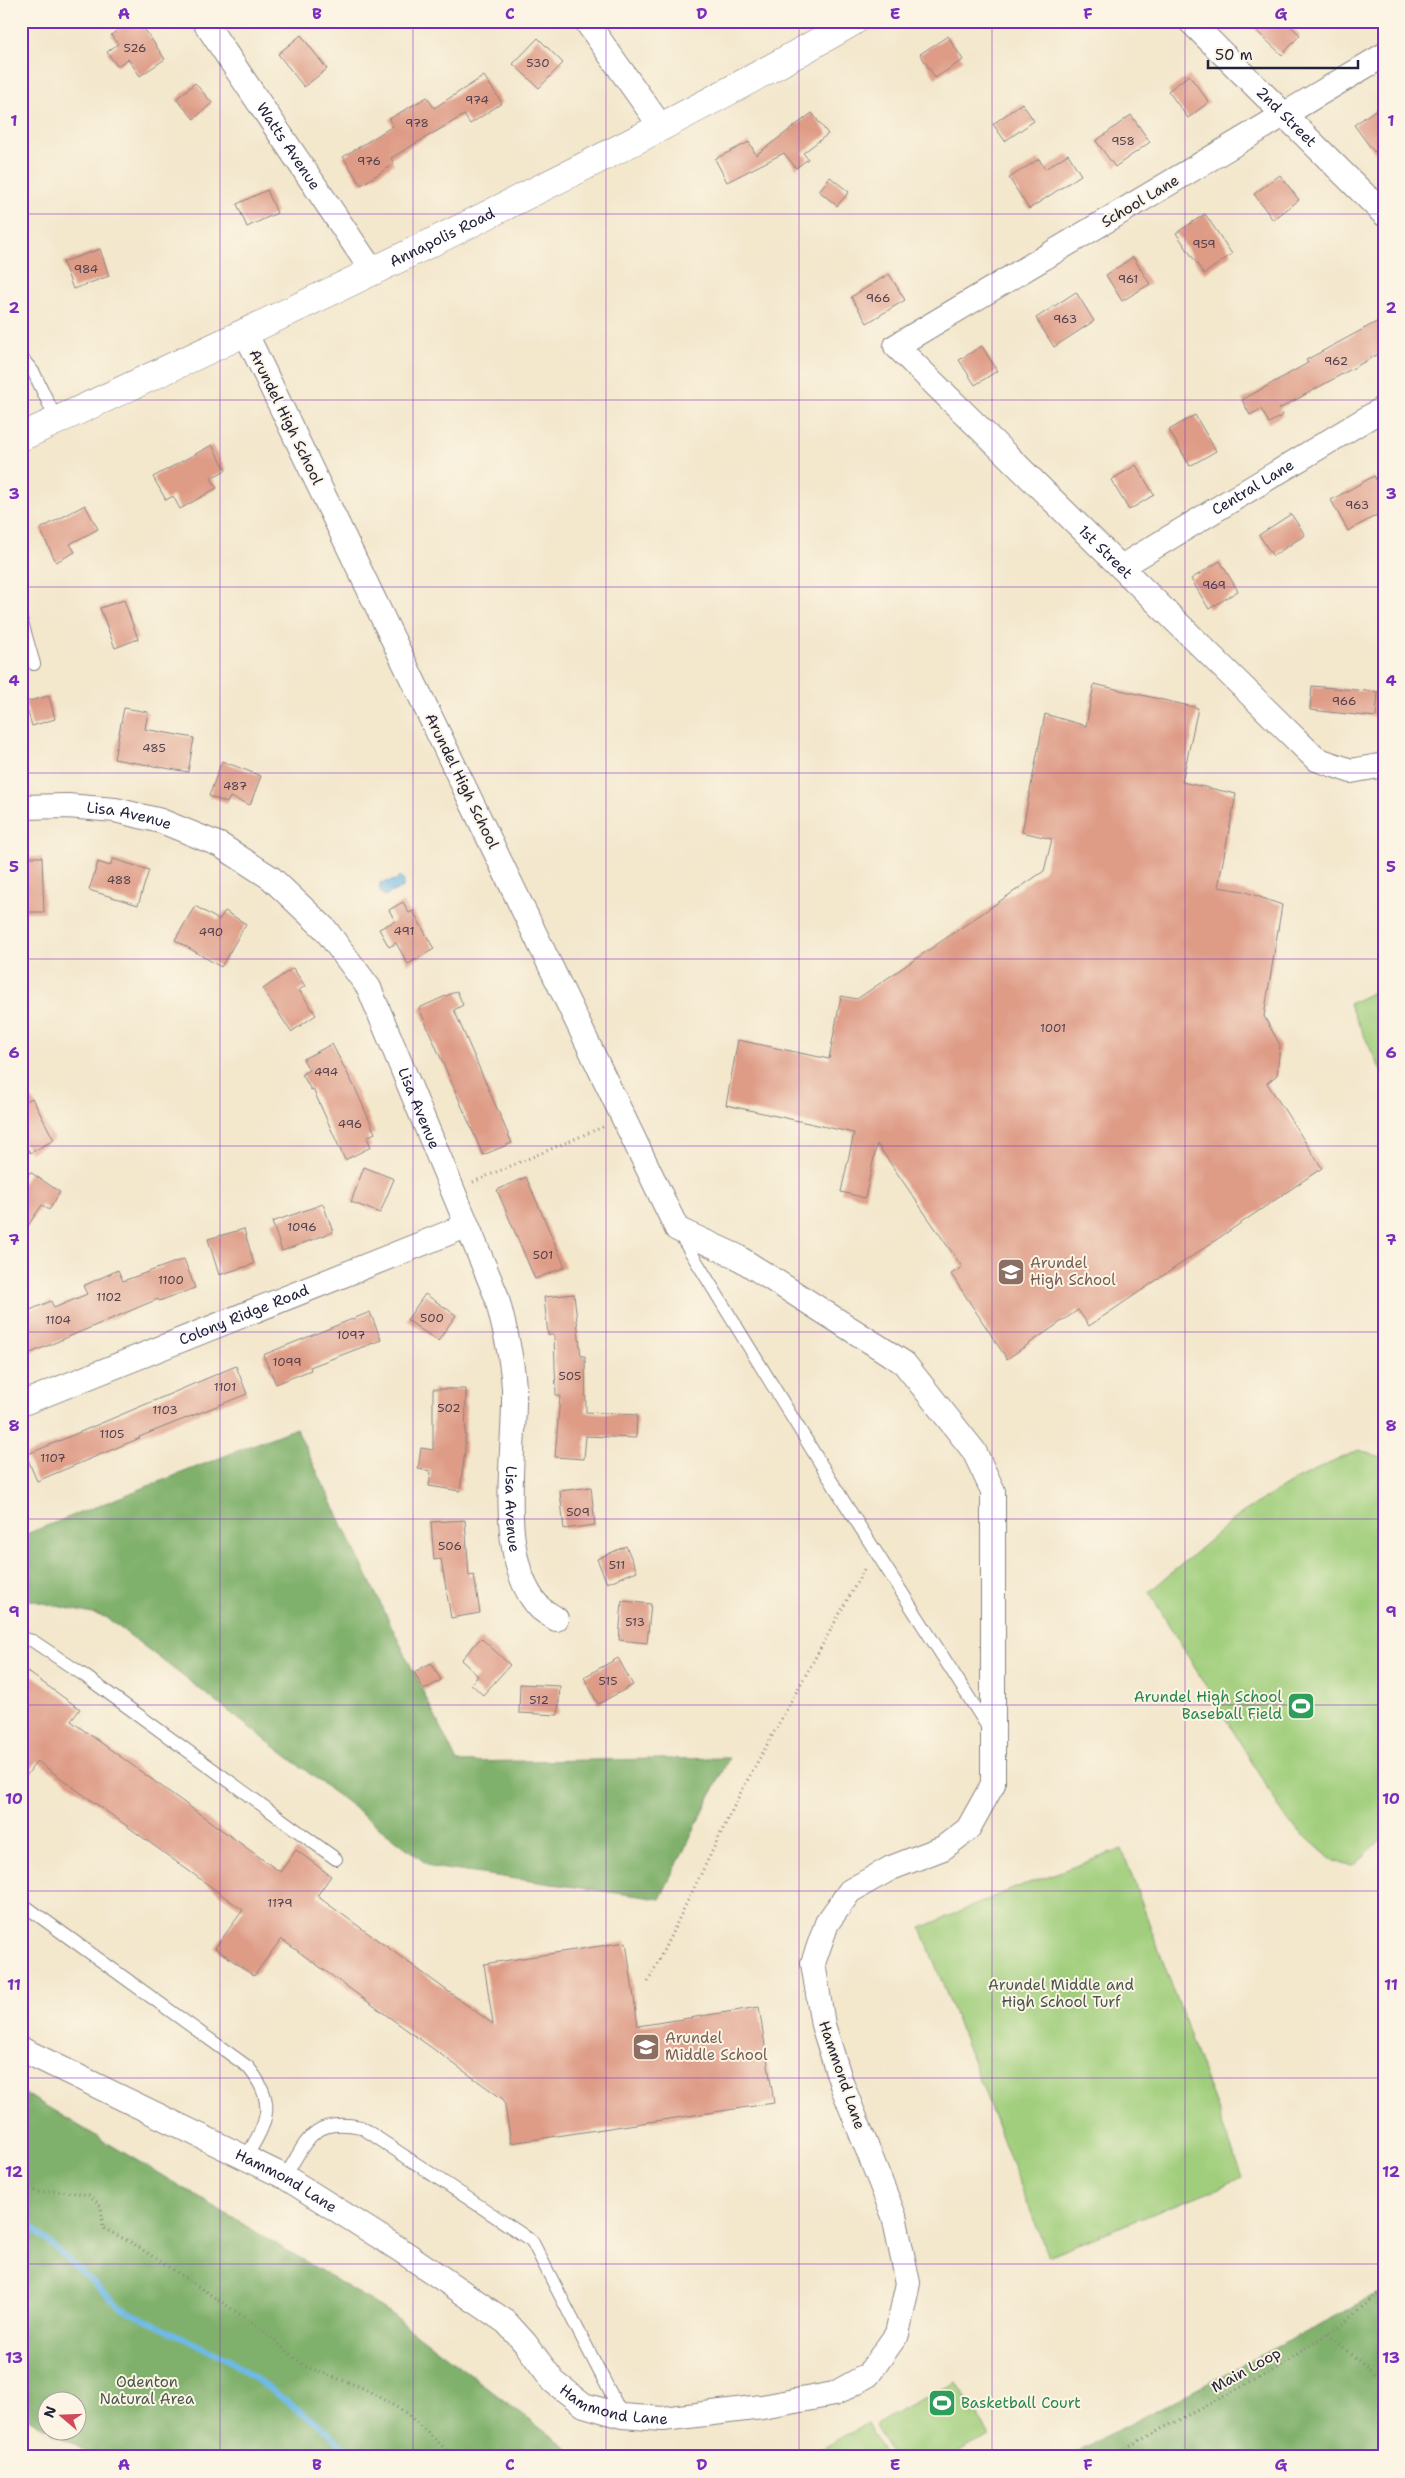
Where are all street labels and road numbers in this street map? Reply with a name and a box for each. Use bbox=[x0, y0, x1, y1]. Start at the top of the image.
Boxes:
street label: 2nd Street bbox=[1252, 82, 1321, 151]
street label: Watts Avenue bbox=[252, 99, 325, 194]
street label: School Lane bbox=[1097, 170, 1183, 232]
street label: Annapolis Road bbox=[386, 203, 498, 272]
street label: Arundel High School bbox=[245, 346, 328, 488]
street label: Central Lane bbox=[1208, 455, 1298, 520]
street label: 1st Street bbox=[1074, 521, 1137, 583]
street label: Arundel High School bbox=[421, 710, 504, 852]
street label: Lisa Avenue bbox=[86, 798, 175, 834]
street label: Lisa Avenue bbox=[393, 1065, 445, 1152]
street label: Colony Ridge Road bbox=[176, 1280, 312, 1350]
street label: Lisa Avenue bbox=[500, 1465, 525, 1554]
street label: Hammond Lane bbox=[814, 2018, 870, 2132]
street label: Hammond Lane bbox=[232, 2144, 341, 2217]
street label: Main Loop bbox=[1208, 2343, 1284, 2397]
street label: Hammond Lane bbox=[555, 2380, 669, 2429]

